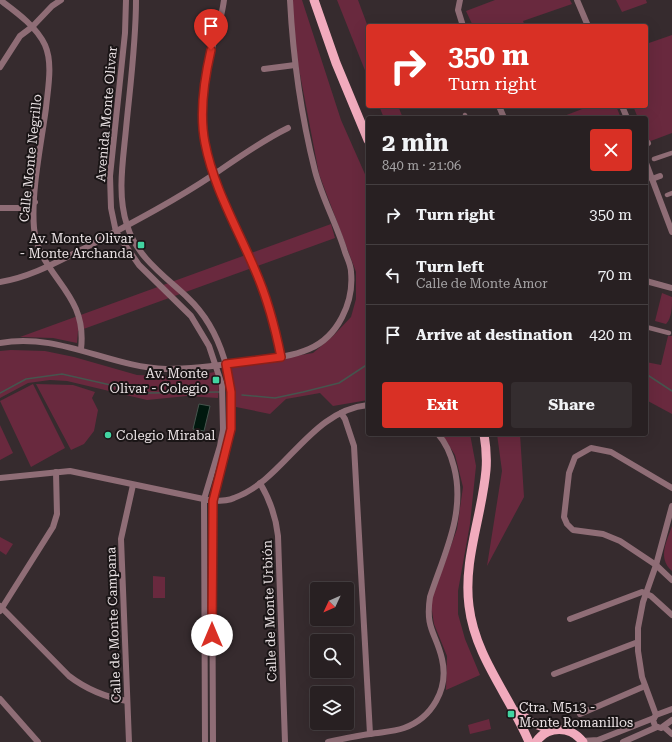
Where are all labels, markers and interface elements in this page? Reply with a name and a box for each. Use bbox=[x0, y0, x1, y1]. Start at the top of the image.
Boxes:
pin bbox=[194, 9, 228, 50]
icon: arrive bbox=[200, 15, 222, 37]
text: 350 m bbox=[448, 39, 529, 72]
icon: right bbox=[382, 40, 434, 92]
street label: Avenida Monte Olivar bbox=[93, 45, 120, 183]
text: Turn right bbox=[448, 73, 536, 94]
street label: Calle Monte Negrillo bbox=[16, 93, 45, 223]
text: 2 min bbox=[382, 129, 449, 157]
button: close bbox=[590, 129, 632, 171]
text: 840 m · 21:06 bbox=[382, 158, 461, 173]
icon: right bbox=[382, 204, 404, 226]
text: Turn right bbox=[416, 206, 495, 224]
text: 350 m bbox=[589, 206, 632, 224]
place label: Av. Monte Olivar - Monte Archanda bbox=[19, 231, 134, 261]
marker: Av. Monte Olivar - Monte Archanda bbox=[136, 240, 146, 250]
text: Turn left bbox=[416, 258, 484, 276]
icon: left bbox=[382, 264, 404, 286]
text: 70 m bbox=[598, 266, 632, 284]
text: Calle de Monte Amor bbox=[416, 276, 548, 291]
icon: arrive bbox=[382, 324, 404, 346]
text: Arrive at destination bbox=[416, 326, 572, 344]
text: 420 m bbox=[589, 326, 632, 344]
place label: Av. Monte Olivar - Colegio bbox=[110, 366, 208, 396]
marker: Av. Monte Olivar - Colegio bbox=[211, 375, 221, 385]
button: Exit bbox=[382, 382, 503, 428]
button: Share bbox=[511, 382, 632, 428]
place label: Colegio Mirabal bbox=[116, 428, 215, 443]
marker: Colegio Mirabal bbox=[103, 430, 113, 440]
street label: Calle de Monte Urbión bbox=[260, 539, 279, 682]
street label: Calle de Monte Campana bbox=[103, 547, 124, 703]
north arrow bbox=[310, 582, 354, 626]
map controls bbox=[310, 582, 354, 730]
position arrow bbox=[191, 614, 233, 656]
button: search bbox=[310, 634, 354, 678]
button: layers bbox=[310, 686, 354, 730]
place label: Ctra. M513 - Monte Romanillos bbox=[519, 700, 633, 730]
marker: Ctra. M513 - Monte Romanillos bbox=[506, 709, 516, 719]

